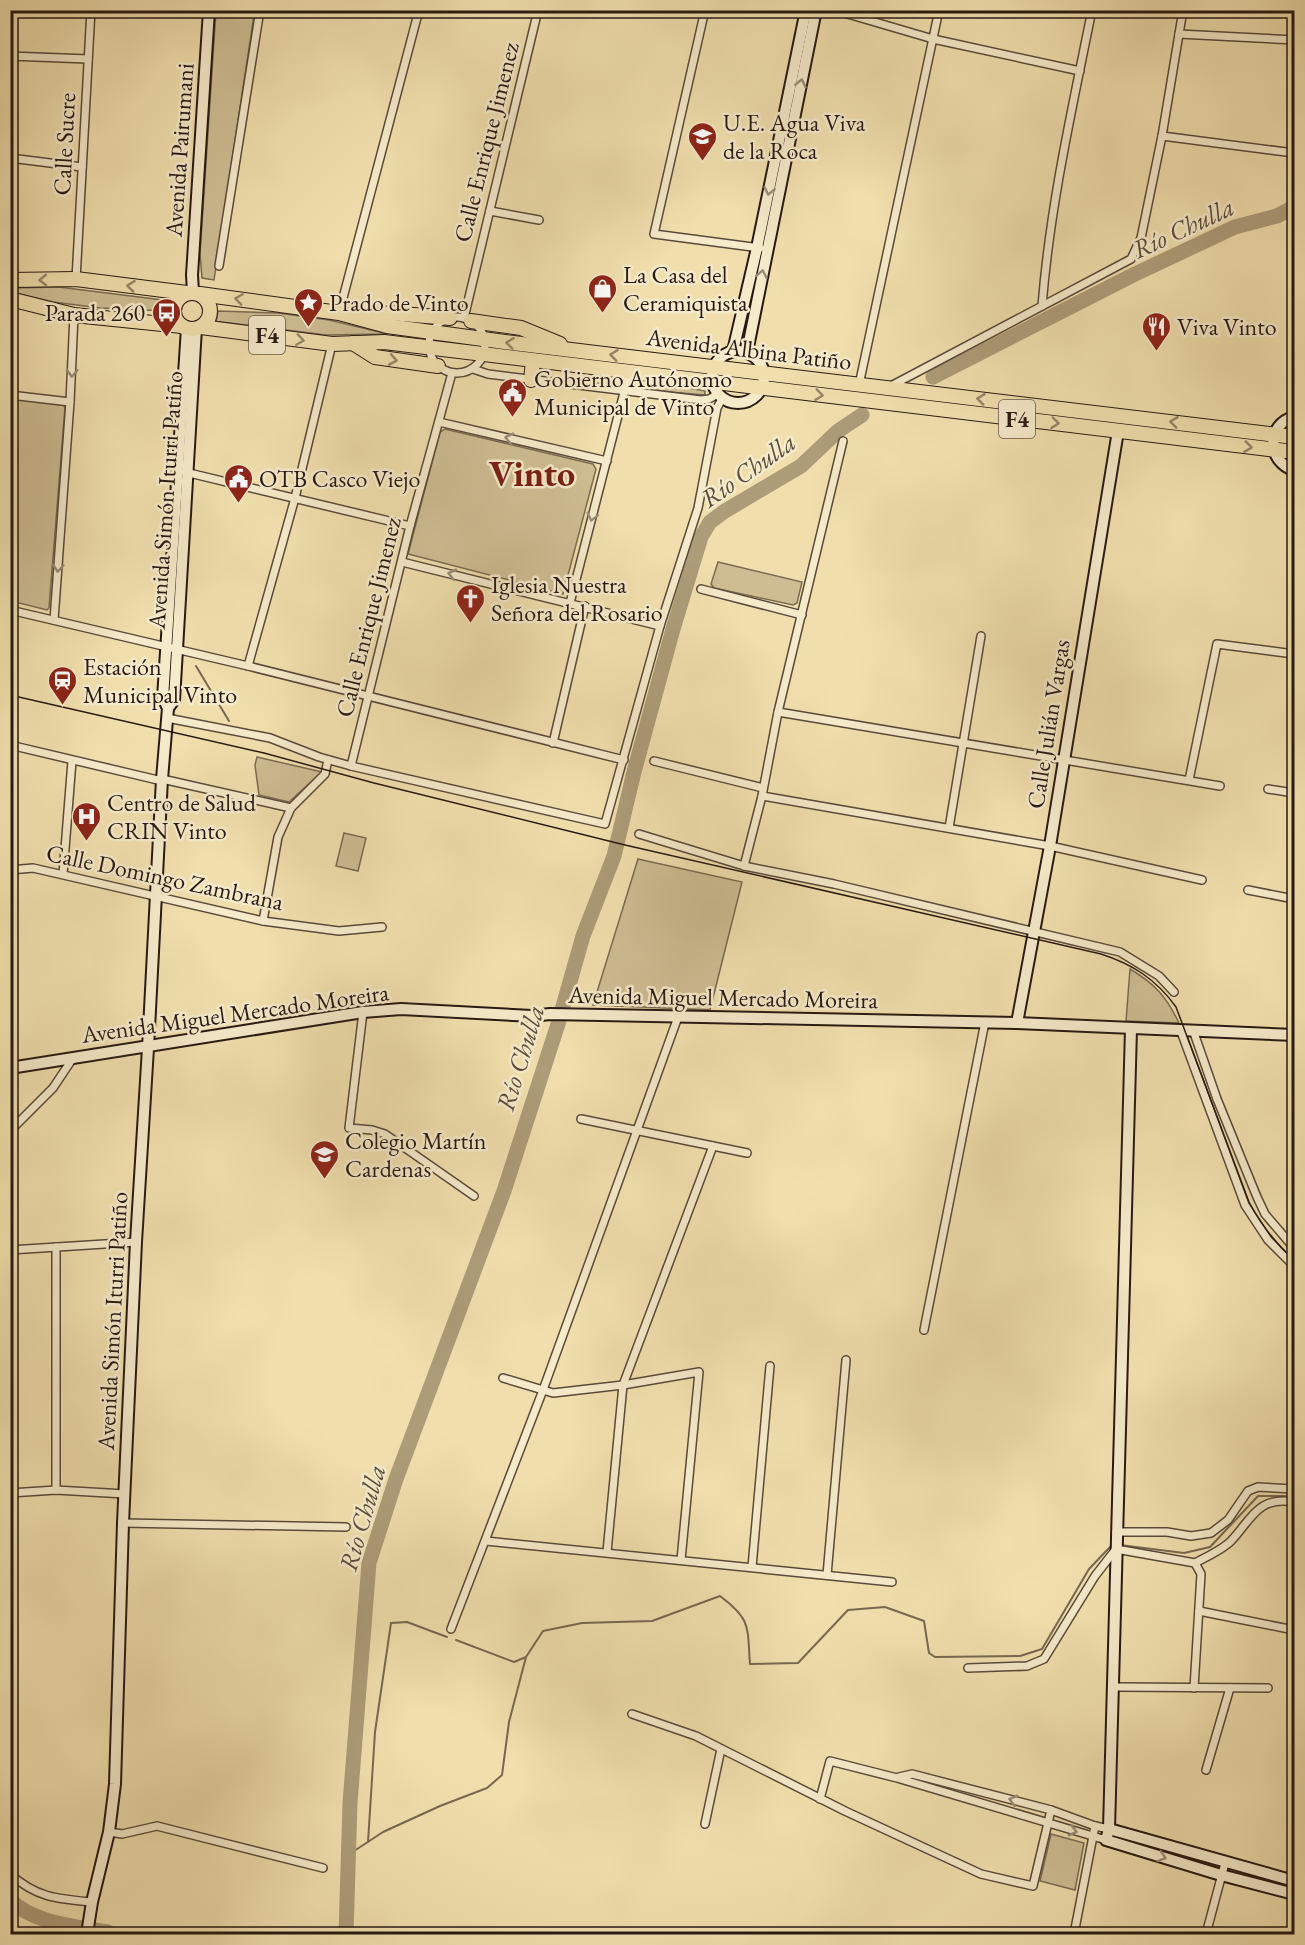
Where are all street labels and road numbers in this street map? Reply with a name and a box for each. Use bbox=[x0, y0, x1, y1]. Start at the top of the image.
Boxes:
street label: Calle Enrique Jimenez bbox=[446, 39, 526, 245]
street label: Avenida Pairumani bbox=[157, 62, 201, 239]
street label: Calle Sucre bbox=[46, 92, 82, 196]
road number: F4 bbox=[249, 316, 285, 354]
street label: Avenida Albina Patiño bbox=[644, 321, 853, 377]
street label: Avenida Simón Iturri Patiño bbox=[140, 370, 190, 631]
road number: F4 bbox=[999, 400, 1035, 438]
street label: Calle Enrique Jimenez bbox=[328, 514, 408, 720]
street label: Calle Julián Vargas bbox=[1019, 637, 1077, 811]
street label: Calle Domingo Zambrana bbox=[44, 837, 287, 917]
street label: Avenida Miguel Mercado Moreira bbox=[78, 976, 391, 1050]
street label: Avenida Miguel Mercado Moreira bbox=[567, 979, 879, 1015]
street label: Avenida Simón Iturri Patiño bbox=[90, 1191, 134, 1452]

